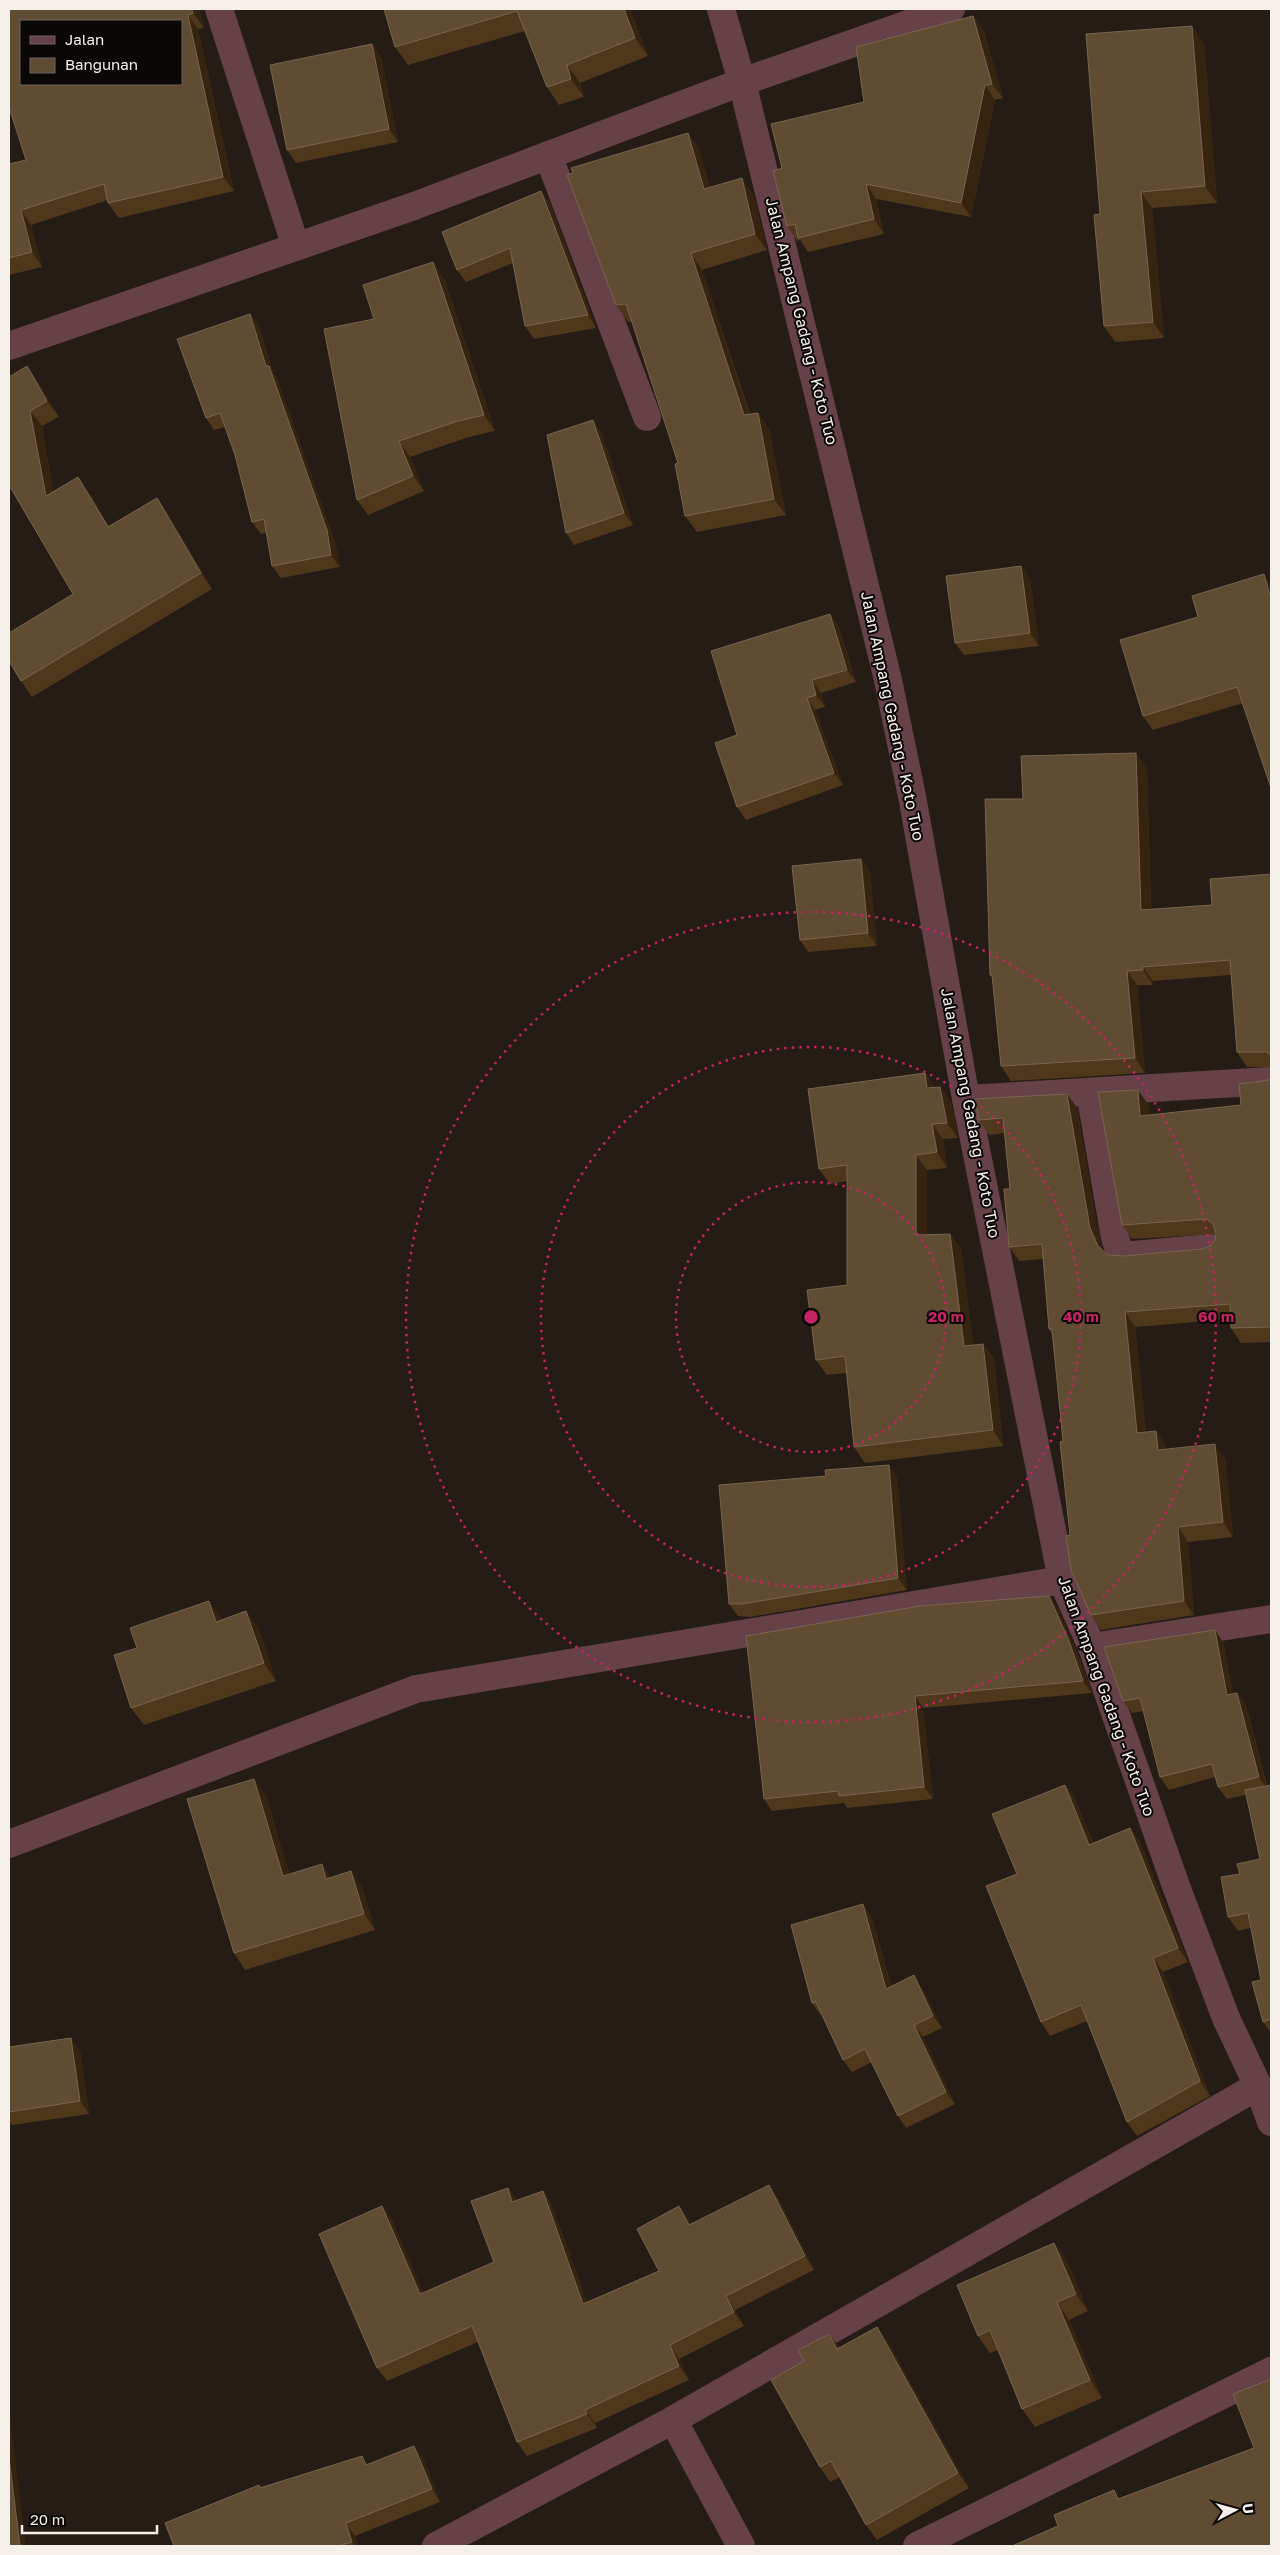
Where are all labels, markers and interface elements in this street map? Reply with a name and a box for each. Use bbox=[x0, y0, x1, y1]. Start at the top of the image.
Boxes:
legend bbox=[20, 20, 182, 85]
text: Jalan bbox=[65, 30, 104, 48]
text: Bangunan bbox=[65, 55, 138, 73]
street label: Jalan Ampang Gadang - Koto Tuo bbox=[762, 195, 842, 447]
street label: Jalan Ampang Gadang - Koto Tuo bbox=[857, 589, 929, 843]
street label: Jalan Ampang Gadang - Koto Tuo bbox=[937, 986, 1005, 1240]
text: 20 m bbox=[928, 1307, 964, 1325]
text: 40 m bbox=[1063, 1307, 1099, 1325]
text: 60 m bbox=[1198, 1307, 1234, 1325]
centre of rings bbox=[802, 1308, 820, 1326]
street label: Jalan Ampang Gadang - Koto Tuo bbox=[1054, 1573, 1160, 1819]
north arrow bbox=[1210, 2485, 1260, 2535]
scale bar bbox=[22, 2502, 158, 2534]
text: U bbox=[1239, 2503, 1257, 2515]
text: 20 m bbox=[30, 2510, 65, 2528]

